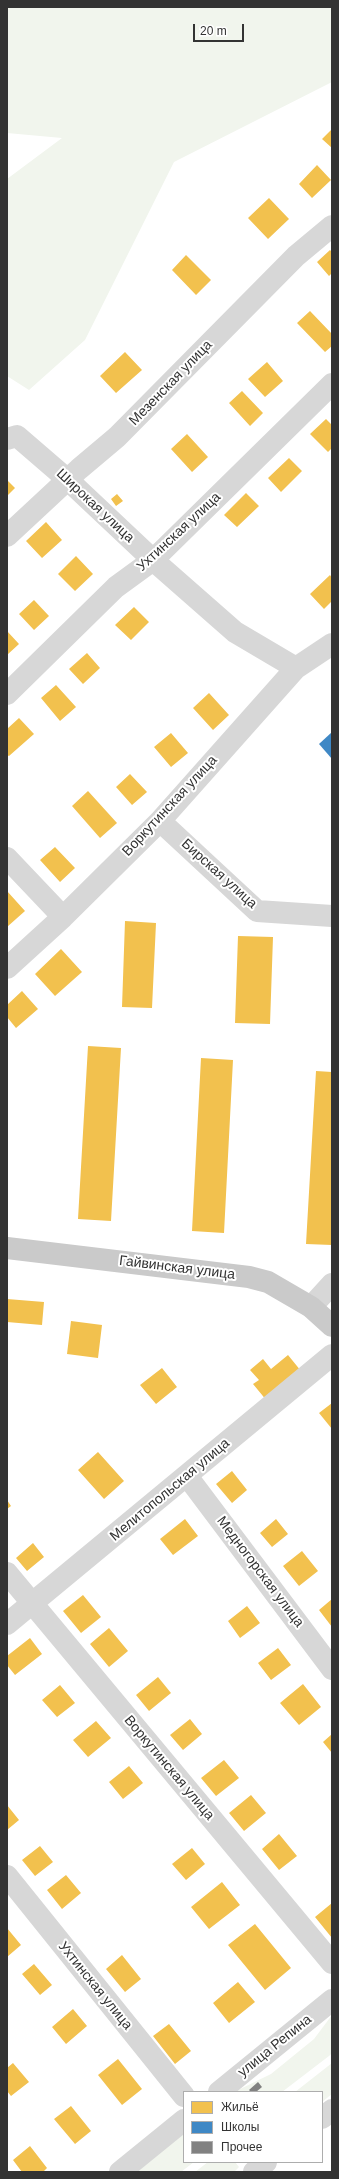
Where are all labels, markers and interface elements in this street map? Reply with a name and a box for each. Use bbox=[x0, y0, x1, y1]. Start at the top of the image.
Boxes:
scale bar bbox=[195, 16, 246, 42]
text: 20 m bbox=[200, 24, 227, 38]
street label: Мезенская улица bbox=[126, 337, 216, 429]
street label: Широкая улица bbox=[53, 466, 137, 546]
street label: Ухтинская улица bbox=[134, 489, 224, 575]
street label: Воркутинская улица bbox=[119, 752, 221, 860]
street label: Бирская улица bbox=[178, 836, 260, 912]
street label: Гайвинская улица bbox=[118, 1253, 236, 1283]
street label: Мелитопольская улица bbox=[107, 1435, 233, 1545]
street label: Медногорская улица bbox=[213, 1513, 307, 1631]
street label: Воркутинская улица bbox=[120, 1712, 218, 1824]
street label: Ухтинская улица bbox=[54, 1939, 136, 2033]
street label: улица Репина bbox=[235, 2011, 315, 2081]
legend bbox=[183, 2091, 323, 2163]
text: Жильё bbox=[221, 2100, 259, 2114]
text: Школы bbox=[221, 2120, 259, 2134]
text: Прочее bbox=[221, 2140, 262, 2154]

